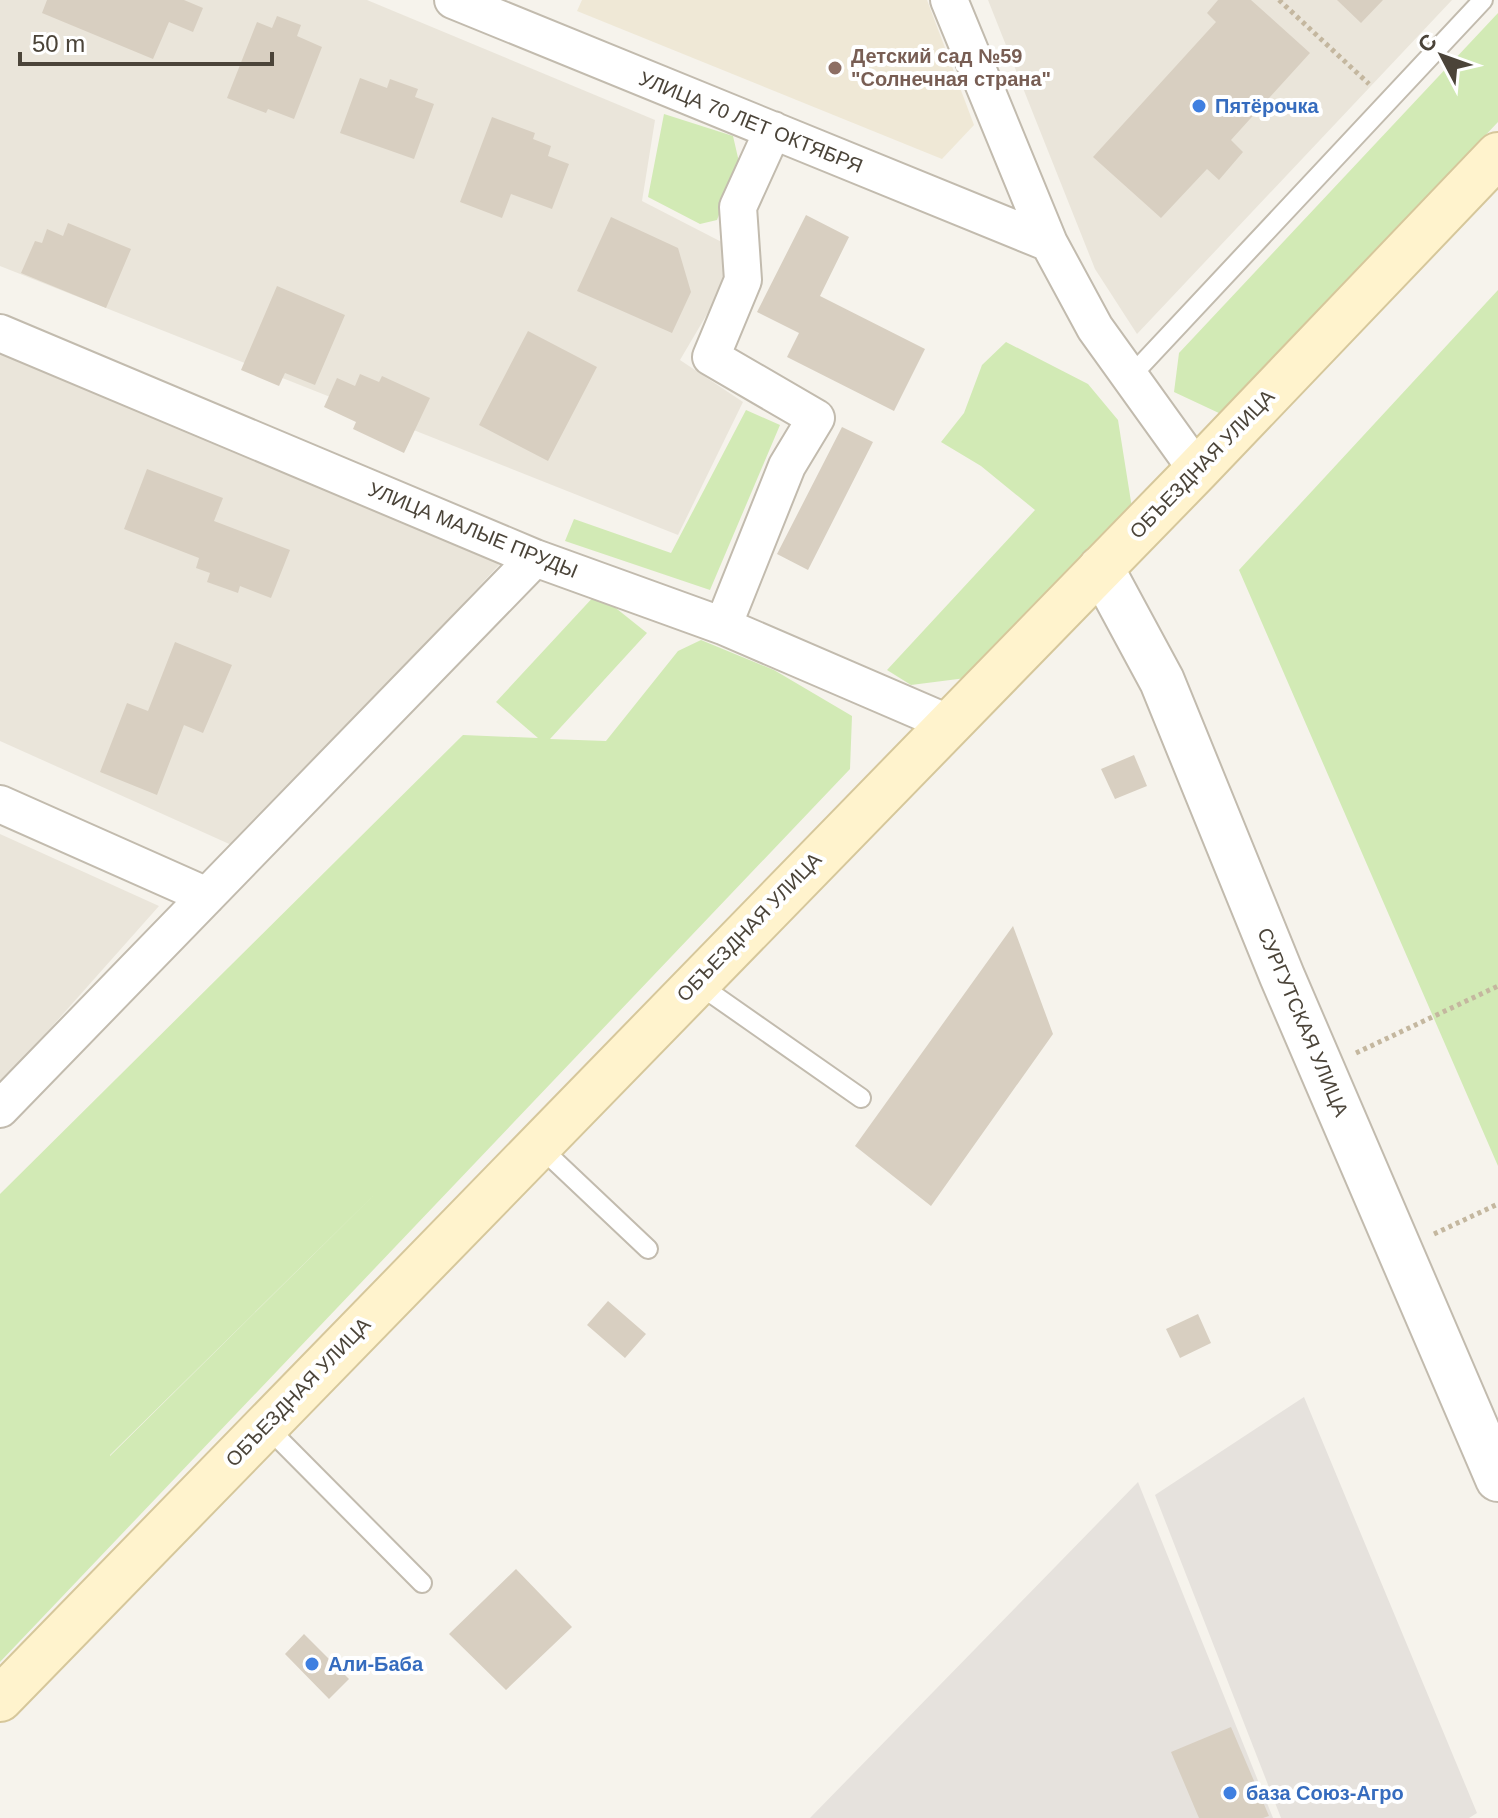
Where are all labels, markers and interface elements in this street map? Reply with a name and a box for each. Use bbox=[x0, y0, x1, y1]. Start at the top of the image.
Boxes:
scale bar bbox=[20, 16, 272, 66]
north arrow bbox=[1402, 16, 1482, 96]
text: С bbox=[1413, 29, 1442, 57]
text: 50 m bbox=[32, 30, 85, 57]
place label: Детский сад №59 "Солнечная страна" bbox=[851, 45, 1051, 90]
marker: Детский сад №59 "Солнечная страна" bbox=[826, 59, 844, 77]
street label: УЛИЦА 70 ЛЕТ ОКТЯБРЯ bbox=[636, 67, 866, 177]
place label: Пятёрочка bbox=[1215, 95, 1320, 117]
marker: Пятёрочка bbox=[1190, 97, 1208, 115]
street label: ОБЪЕЗДНАЯ УЛИЦА bbox=[1125, 385, 1279, 543]
street label: УЛИЦА МАЛЫЕ ПРУДЫ bbox=[365, 478, 581, 582]
street label: ОБЪЕЗДНАЯ УЛИЦА bbox=[672, 848, 826, 1006]
street label: СУРГУТСКАЯ УЛИЦА bbox=[1253, 924, 1353, 1120]
street label: ОБЪЕЗДНАЯ УЛИЦА bbox=[221, 1313, 375, 1471]
place label: Али-Баба bbox=[328, 1653, 424, 1675]
marker: Али-Баба bbox=[303, 1655, 321, 1673]
place label: база Союз-Агро bbox=[1246, 1782, 1404, 1804]
marker: база Союз-Агро bbox=[1221, 1784, 1239, 1802]

